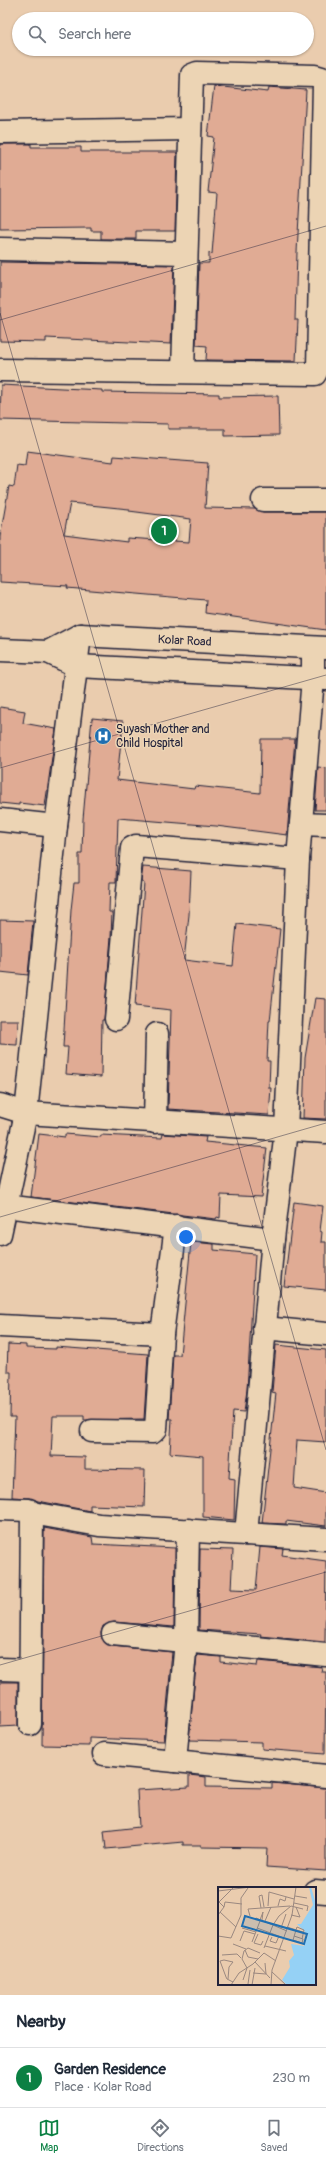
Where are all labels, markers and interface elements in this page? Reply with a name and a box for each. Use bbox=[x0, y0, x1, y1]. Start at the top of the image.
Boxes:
search box bbox=[12, 12, 314, 56]
icon: search bbox=[26, 23, 48, 45]
text: Search here bbox=[58, 25, 131, 44]
pin: 1 bbox=[151, 516, 177, 546]
street label: Kolar Road bbox=[157, 632, 212, 650]
place label: Suyash Mother and Child Hospital bbox=[116, 722, 210, 751]
hospital icon: Suyash Mother and Child Hospital bbox=[93, 726, 113, 746]
your location bbox=[176, 1227, 196, 1247]
inset map bbox=[218, 1887, 316, 1985]
text: Nearby bbox=[16, 2011, 65, 2032]
text: Garden Residence bbox=[54, 2060, 166, 2079]
text: 1 bbox=[26, 2070, 32, 2086]
text: 230 m bbox=[273, 2070, 310, 2086]
text: Place · Kolar Road bbox=[54, 2079, 152, 2095]
tab: Map bbox=[38, 2117, 60, 2154]
tab: Directions bbox=[137, 2117, 184, 2154]
tab: Saved bbox=[260, 2117, 288, 2154]

